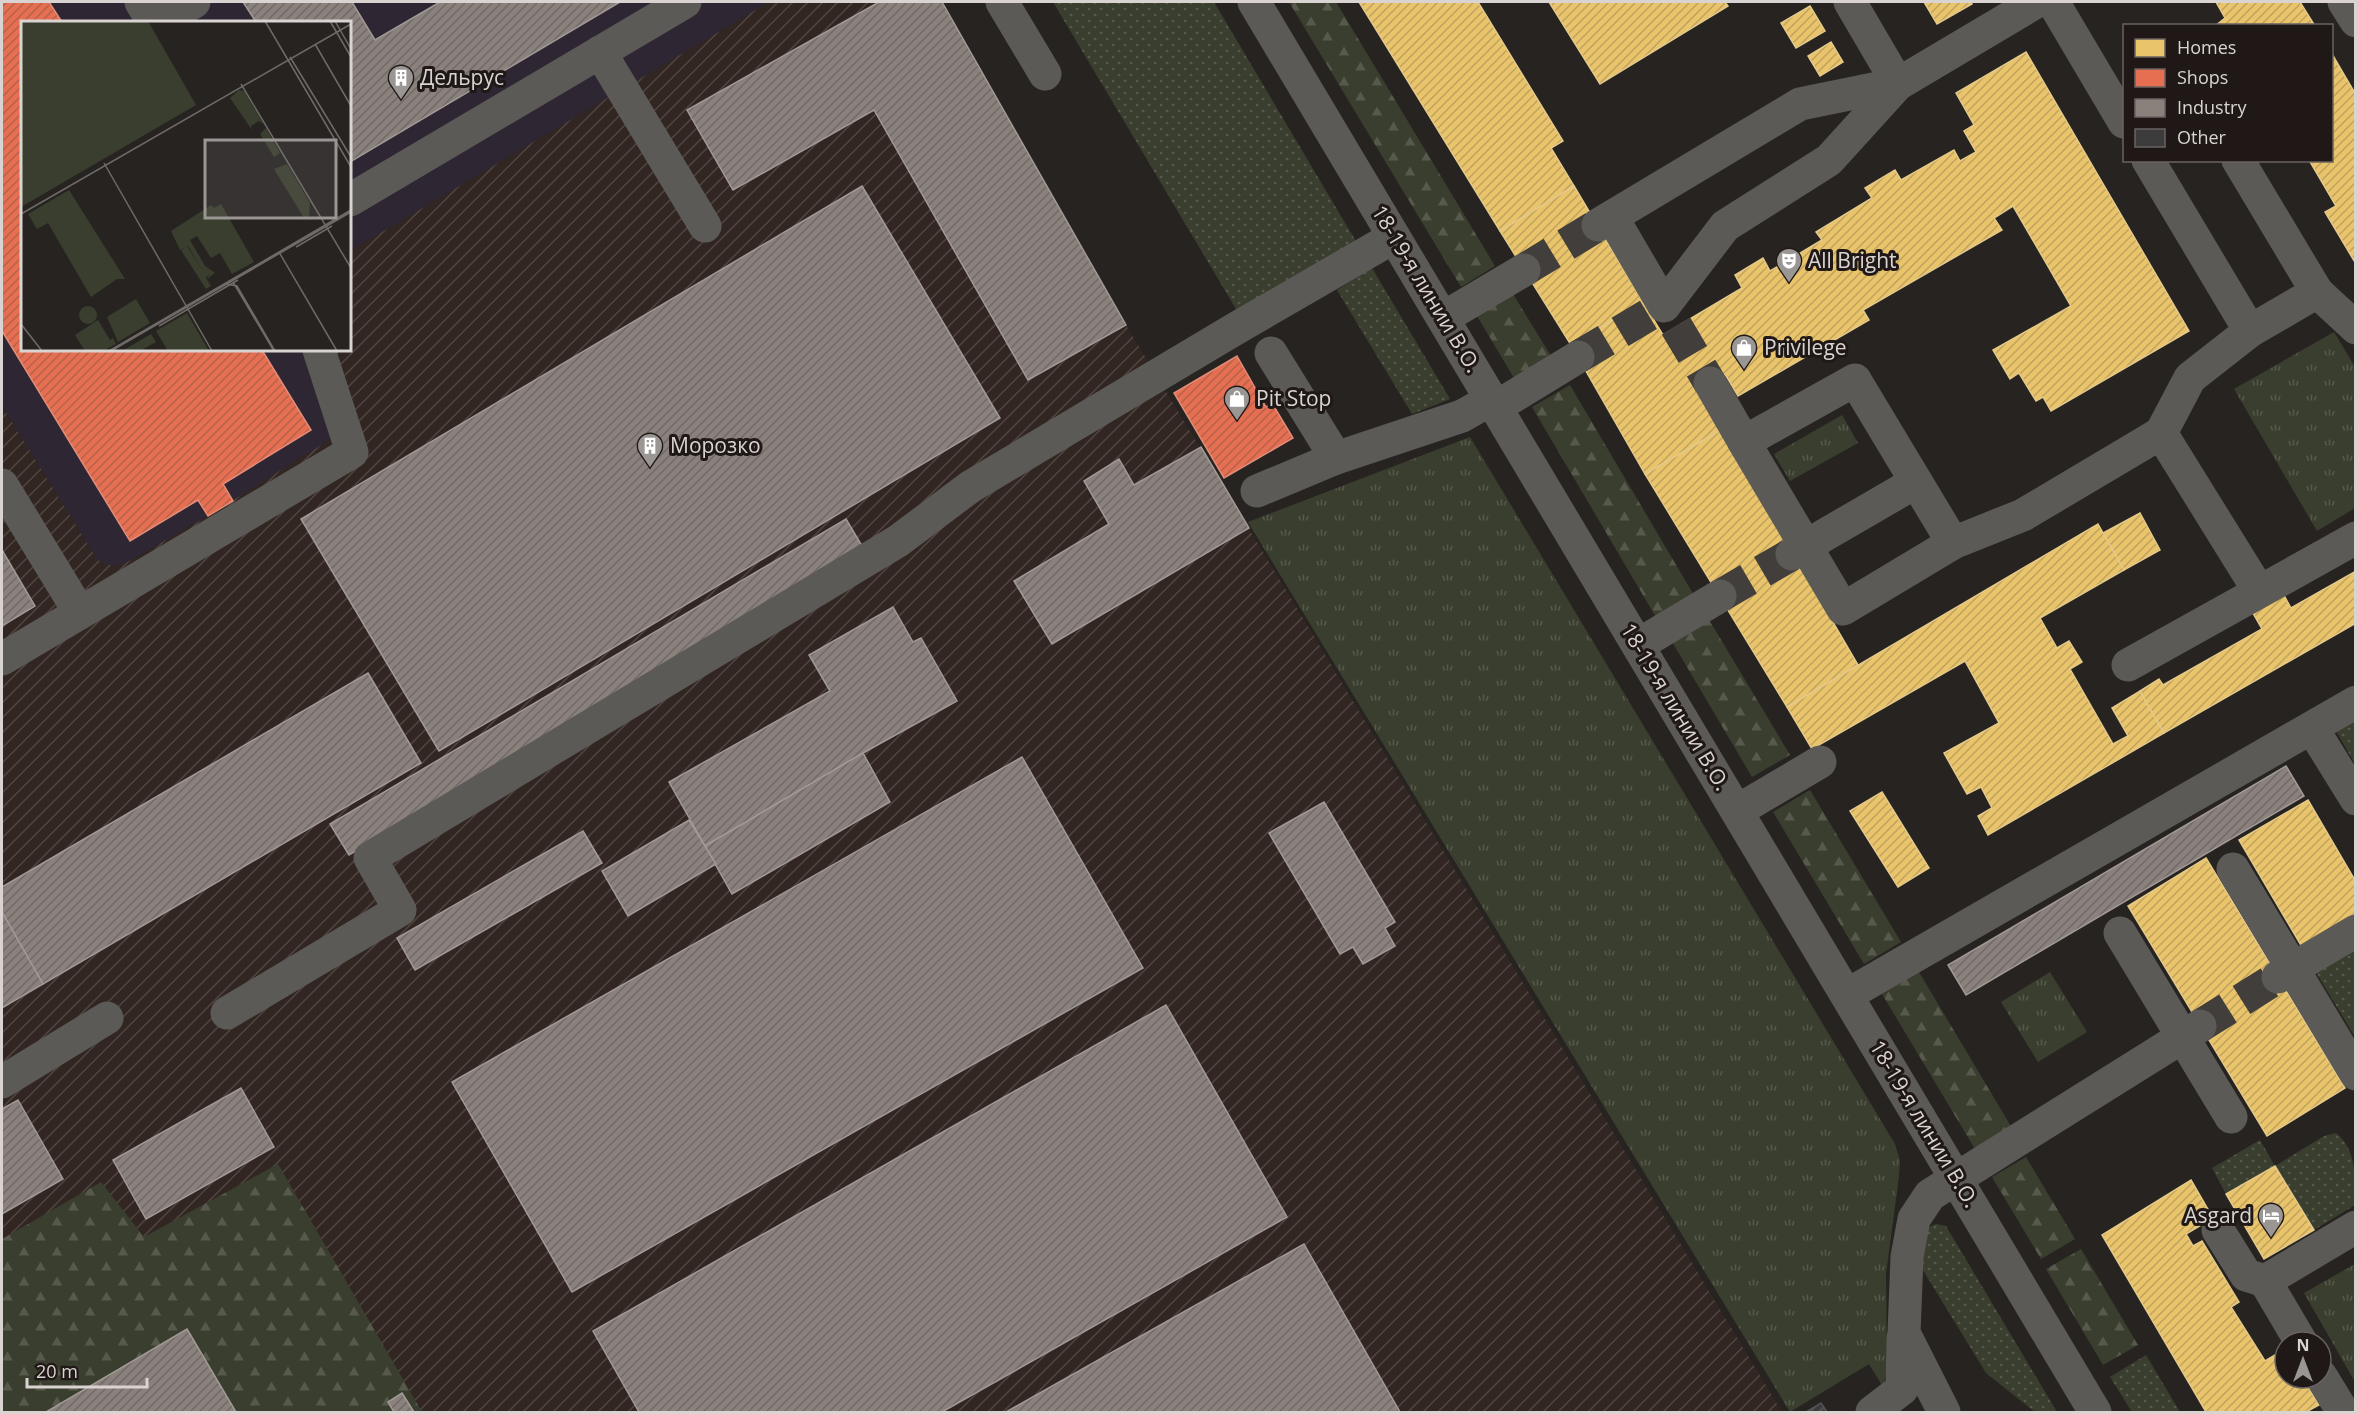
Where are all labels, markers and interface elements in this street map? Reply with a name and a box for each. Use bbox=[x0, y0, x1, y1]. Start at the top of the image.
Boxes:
inset map bbox=[21, 21, 351, 351]
legend bbox=[2123, 24, 2333, 162]
text: Homes bbox=[2177, 35, 2236, 59]
building icon: Дельрус bbox=[386, 63, 416, 101]
place label: Дельрус bbox=[420, 63, 504, 91]
text: Shops bbox=[2177, 65, 2228, 89]
text: Industry bbox=[2177, 95, 2247, 119]
text: Other bbox=[2177, 125, 2227, 149]
street label: 18-19-я линии В.О. bbox=[1366, 200, 1488, 377]
theatre icon: All Bright bbox=[1774, 246, 1804, 284]
place label: All Bright bbox=[1808, 246, 1897, 274]
shop icon: Privilege bbox=[1729, 333, 1759, 371]
place label: Privilege bbox=[1764, 333, 1847, 361]
shop icon: Pit Stop bbox=[1222, 384, 1252, 422]
place label: Pit Stop bbox=[1256, 384, 1331, 412]
building icon: Морозко bbox=[635, 431, 665, 469]
place label: Морозко bbox=[670, 431, 761, 459]
street label: 18-19-я линии В.О. bbox=[1615, 618, 1737, 795]
street label: 18-19-я линии В.О. bbox=[1864, 1035, 1986, 1212]
place label: Asgard bbox=[2184, 1201, 2252, 1229]
hotel icon: Asgard bbox=[2256, 1201, 2286, 1239]
north arrow bbox=[2273, 1330, 2333, 1390]
text: N bbox=[2296, 1334, 2310, 1356]
scale bar bbox=[27, 1351, 147, 1389]
text: 20 m bbox=[36, 1359, 78, 1383]

